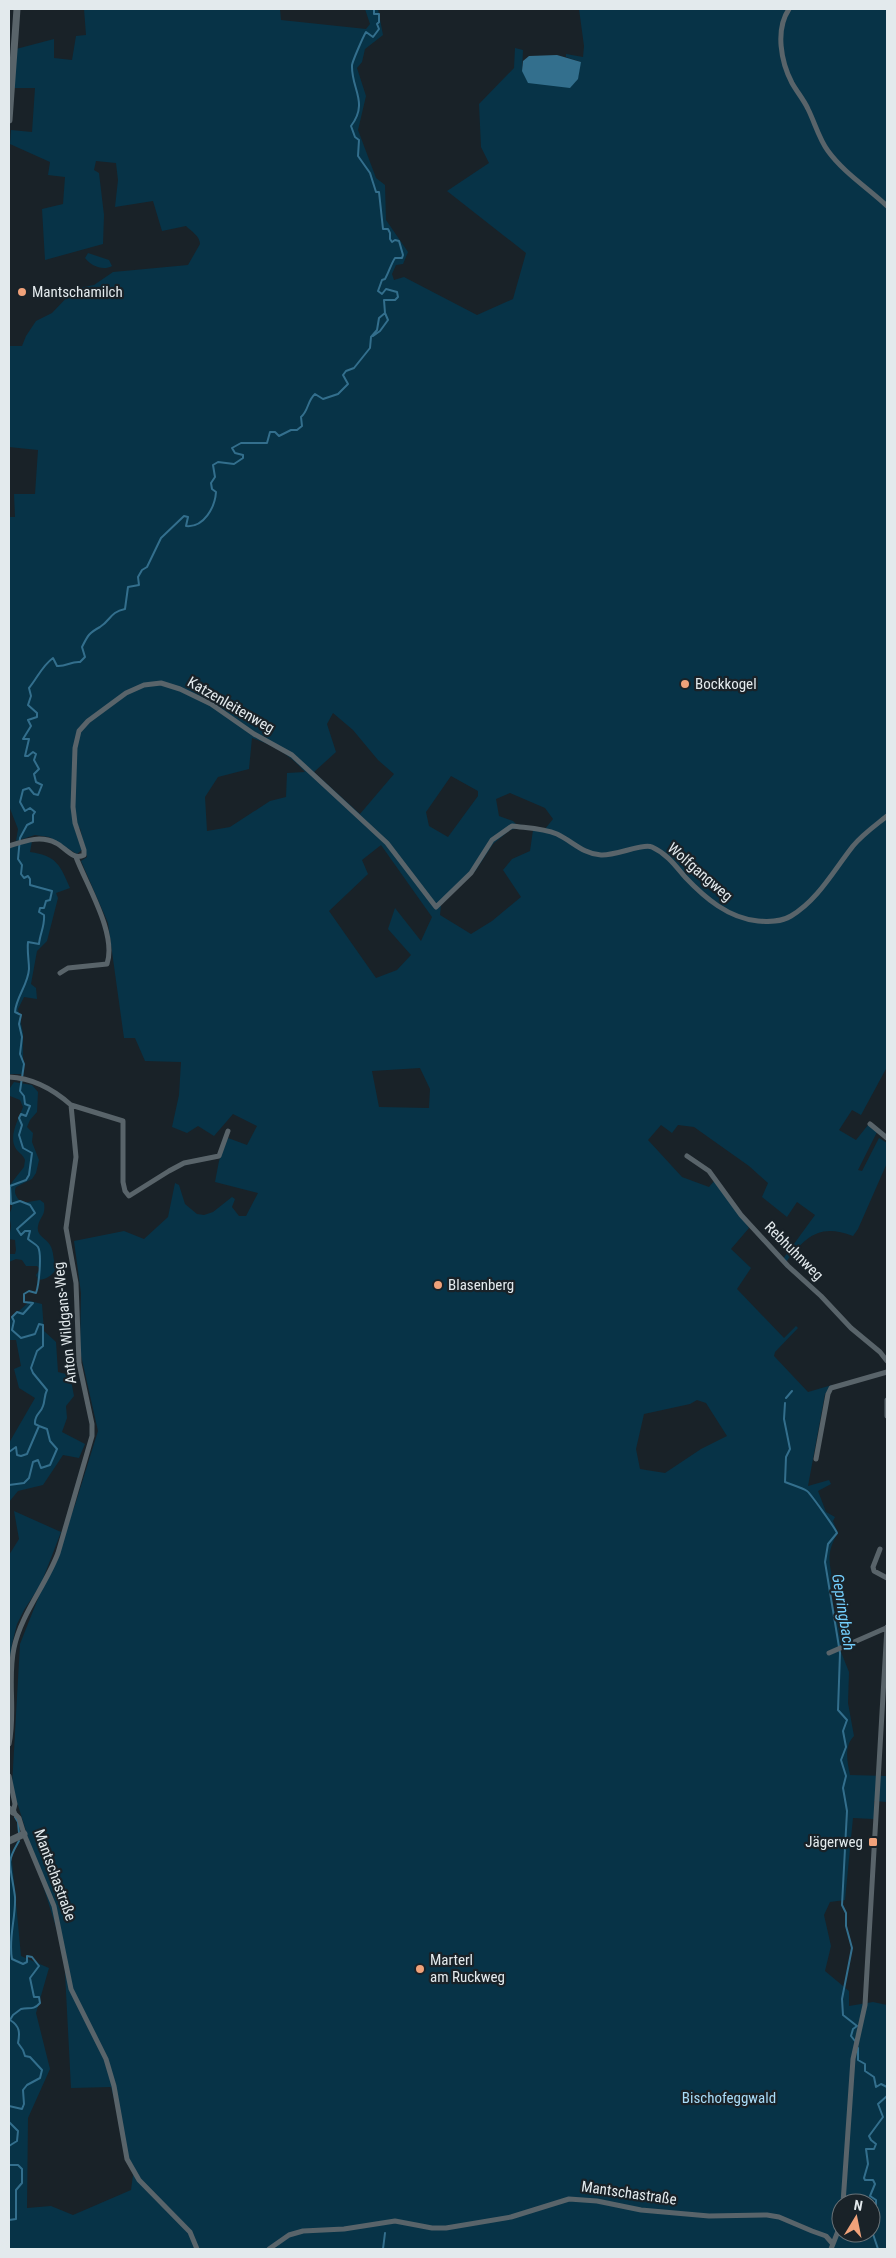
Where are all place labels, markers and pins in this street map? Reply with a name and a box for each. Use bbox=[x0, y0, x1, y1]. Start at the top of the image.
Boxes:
place label: Mantschamilch bbox=[32, 283, 123, 301]
marker: Mantschamilch bbox=[16, 286, 28, 298]
place label: Bockkogel bbox=[695, 675, 757, 693]
marker: Bockkogel bbox=[679, 678, 691, 690]
place label: Blasenberg bbox=[448, 1276, 514, 1294]
marker: Blasenberg bbox=[432, 1279, 444, 1291]
place label: Jägerweg bbox=[805, 1833, 863, 1851]
marker: Jägerweg bbox=[867, 1836, 879, 1848]
place label: Marterl am Ruckweg bbox=[430, 1951, 505, 1986]
marker: Marterl am Ruckweg bbox=[414, 1963, 426, 1975]

